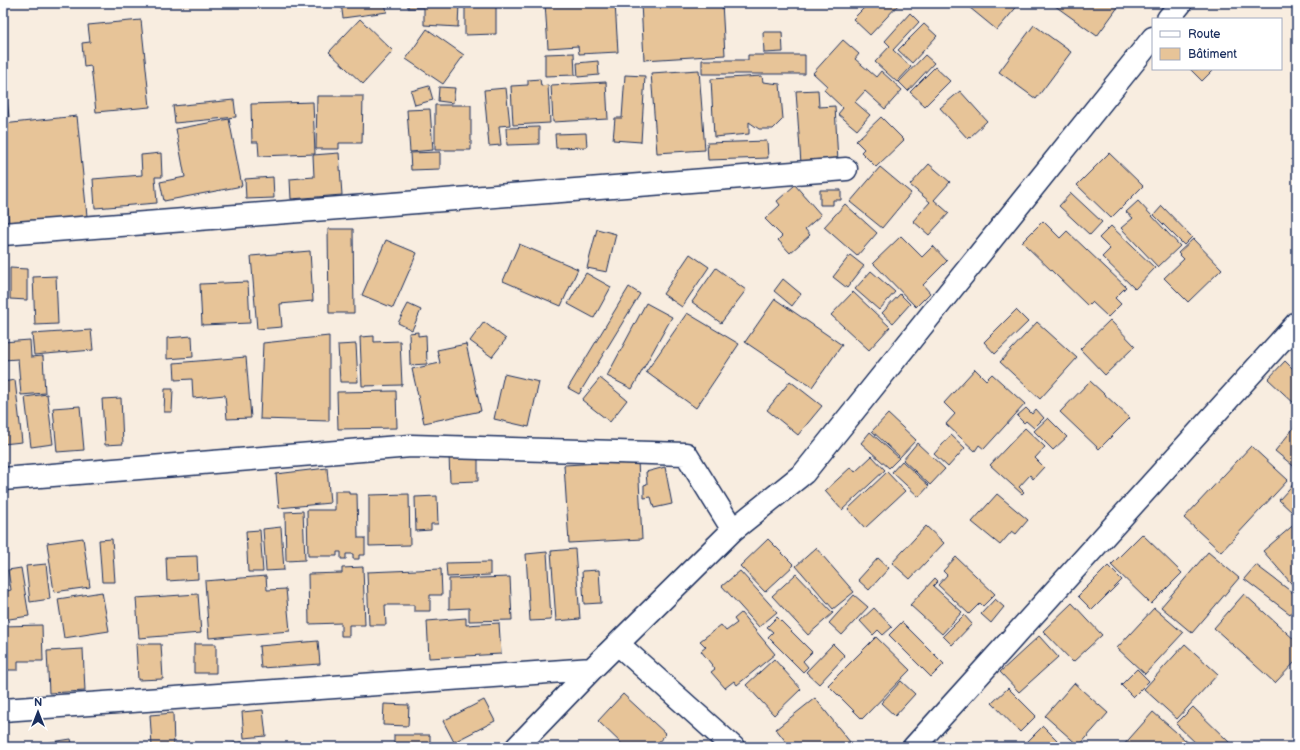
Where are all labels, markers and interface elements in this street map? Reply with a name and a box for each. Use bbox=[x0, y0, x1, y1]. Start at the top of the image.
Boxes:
legend bbox=[1152, 18, 1282, 70]
text: Route bbox=[1188, 27, 1220, 42]
text: Bâtiment bbox=[1188, 47, 1237, 62]
north arrow bbox=[18, 692, 58, 732]
text: N bbox=[34, 696, 42, 709]

